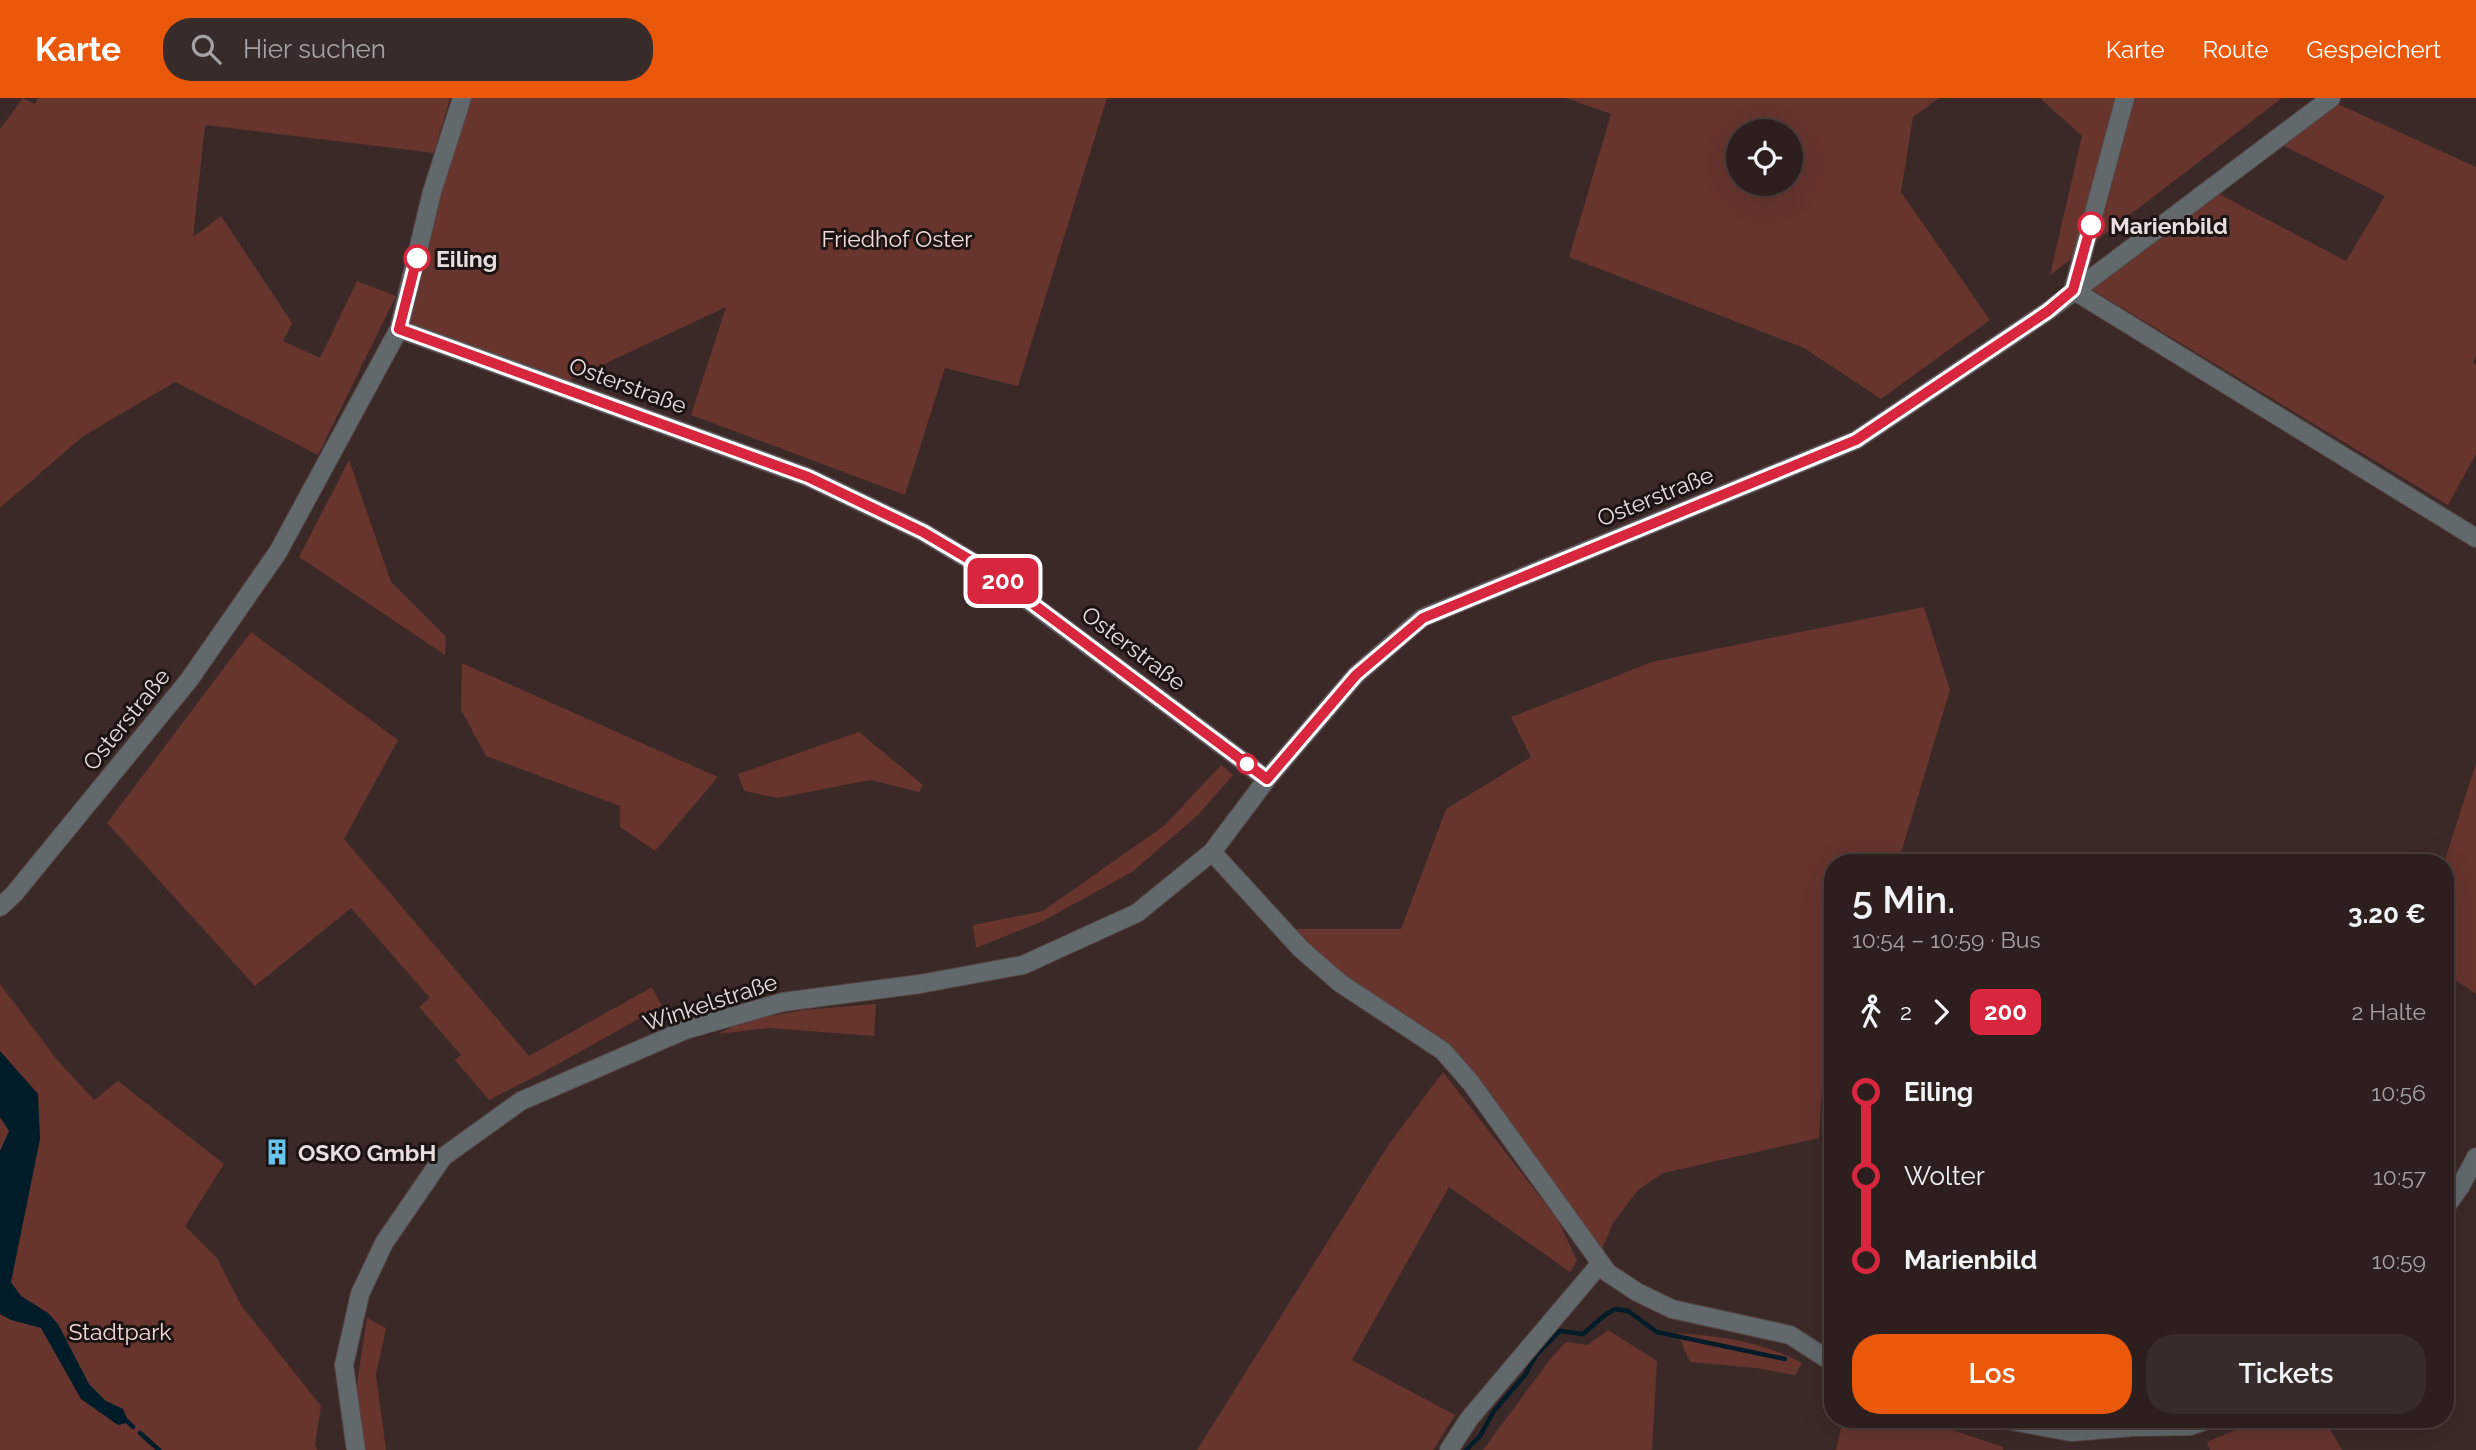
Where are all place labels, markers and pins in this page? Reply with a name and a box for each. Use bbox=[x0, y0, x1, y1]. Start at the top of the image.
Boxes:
marker: Marienbild bbox=[2078, 212, 2104, 238]
place label: Marienbild bbox=[2110, 212, 2228, 239]
marker: Eiling bbox=[404, 245, 430, 271]
place label: Eiling bbox=[436, 245, 497, 272]
unlabelled marker bbox=[1237, 754, 1257, 774]
building icon: OSKO GmbH bbox=[262, 1137, 292, 1167]
place label: OSKO GmbH bbox=[298, 1139, 436, 1166]

